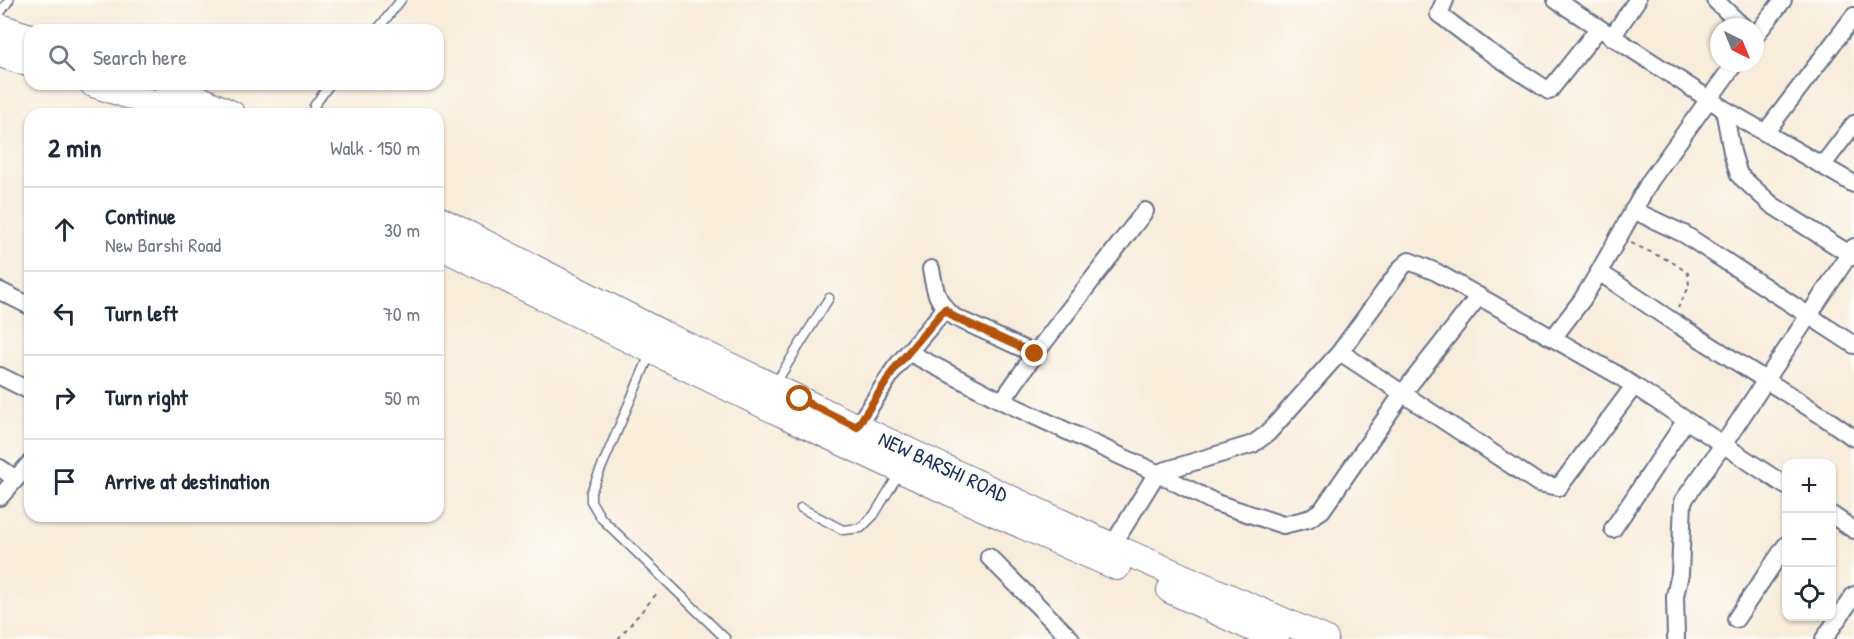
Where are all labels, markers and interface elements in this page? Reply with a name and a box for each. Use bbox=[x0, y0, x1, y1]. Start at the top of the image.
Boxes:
north arrow bbox=[1710, 18, 1764, 72]
search box bbox=[24, 24, 444, 90]
icon: search bbox=[45, 41, 78, 74]
text: Search here bbox=[93, 42, 187, 72]
text: 2 min bbox=[48, 130, 101, 165]
text: Walk · 150 m bbox=[330, 134, 420, 161]
text: Continue bbox=[105, 201, 176, 231]
icon: ahead bbox=[48, 213, 81, 246]
text: 30 m bbox=[384, 216, 420, 243]
text: New Barshi Road bbox=[105, 231, 221, 258]
icon: left bbox=[48, 297, 81, 330]
text: Turn left bbox=[105, 298, 178, 328]
text: 70 m bbox=[383, 300, 420, 327]
route end bbox=[1021, 340, 1047, 366]
icon: right bbox=[48, 381, 81, 414]
text: Turn right bbox=[105, 382, 188, 412]
text: 50 m bbox=[384, 384, 420, 411]
route start bbox=[786, 385, 812, 411]
street label: NEW BARSHI ROAD bbox=[874, 424, 1012, 509]
map controls bbox=[1782, 459, 1836, 621]
button: + bbox=[1782, 459, 1836, 513]
icon: arrive bbox=[48, 465, 81, 498]
text: Arrive at destination bbox=[105, 466, 270, 496]
button: − bbox=[1782, 513, 1836, 567]
button: locate bbox=[1782, 567, 1836, 621]

